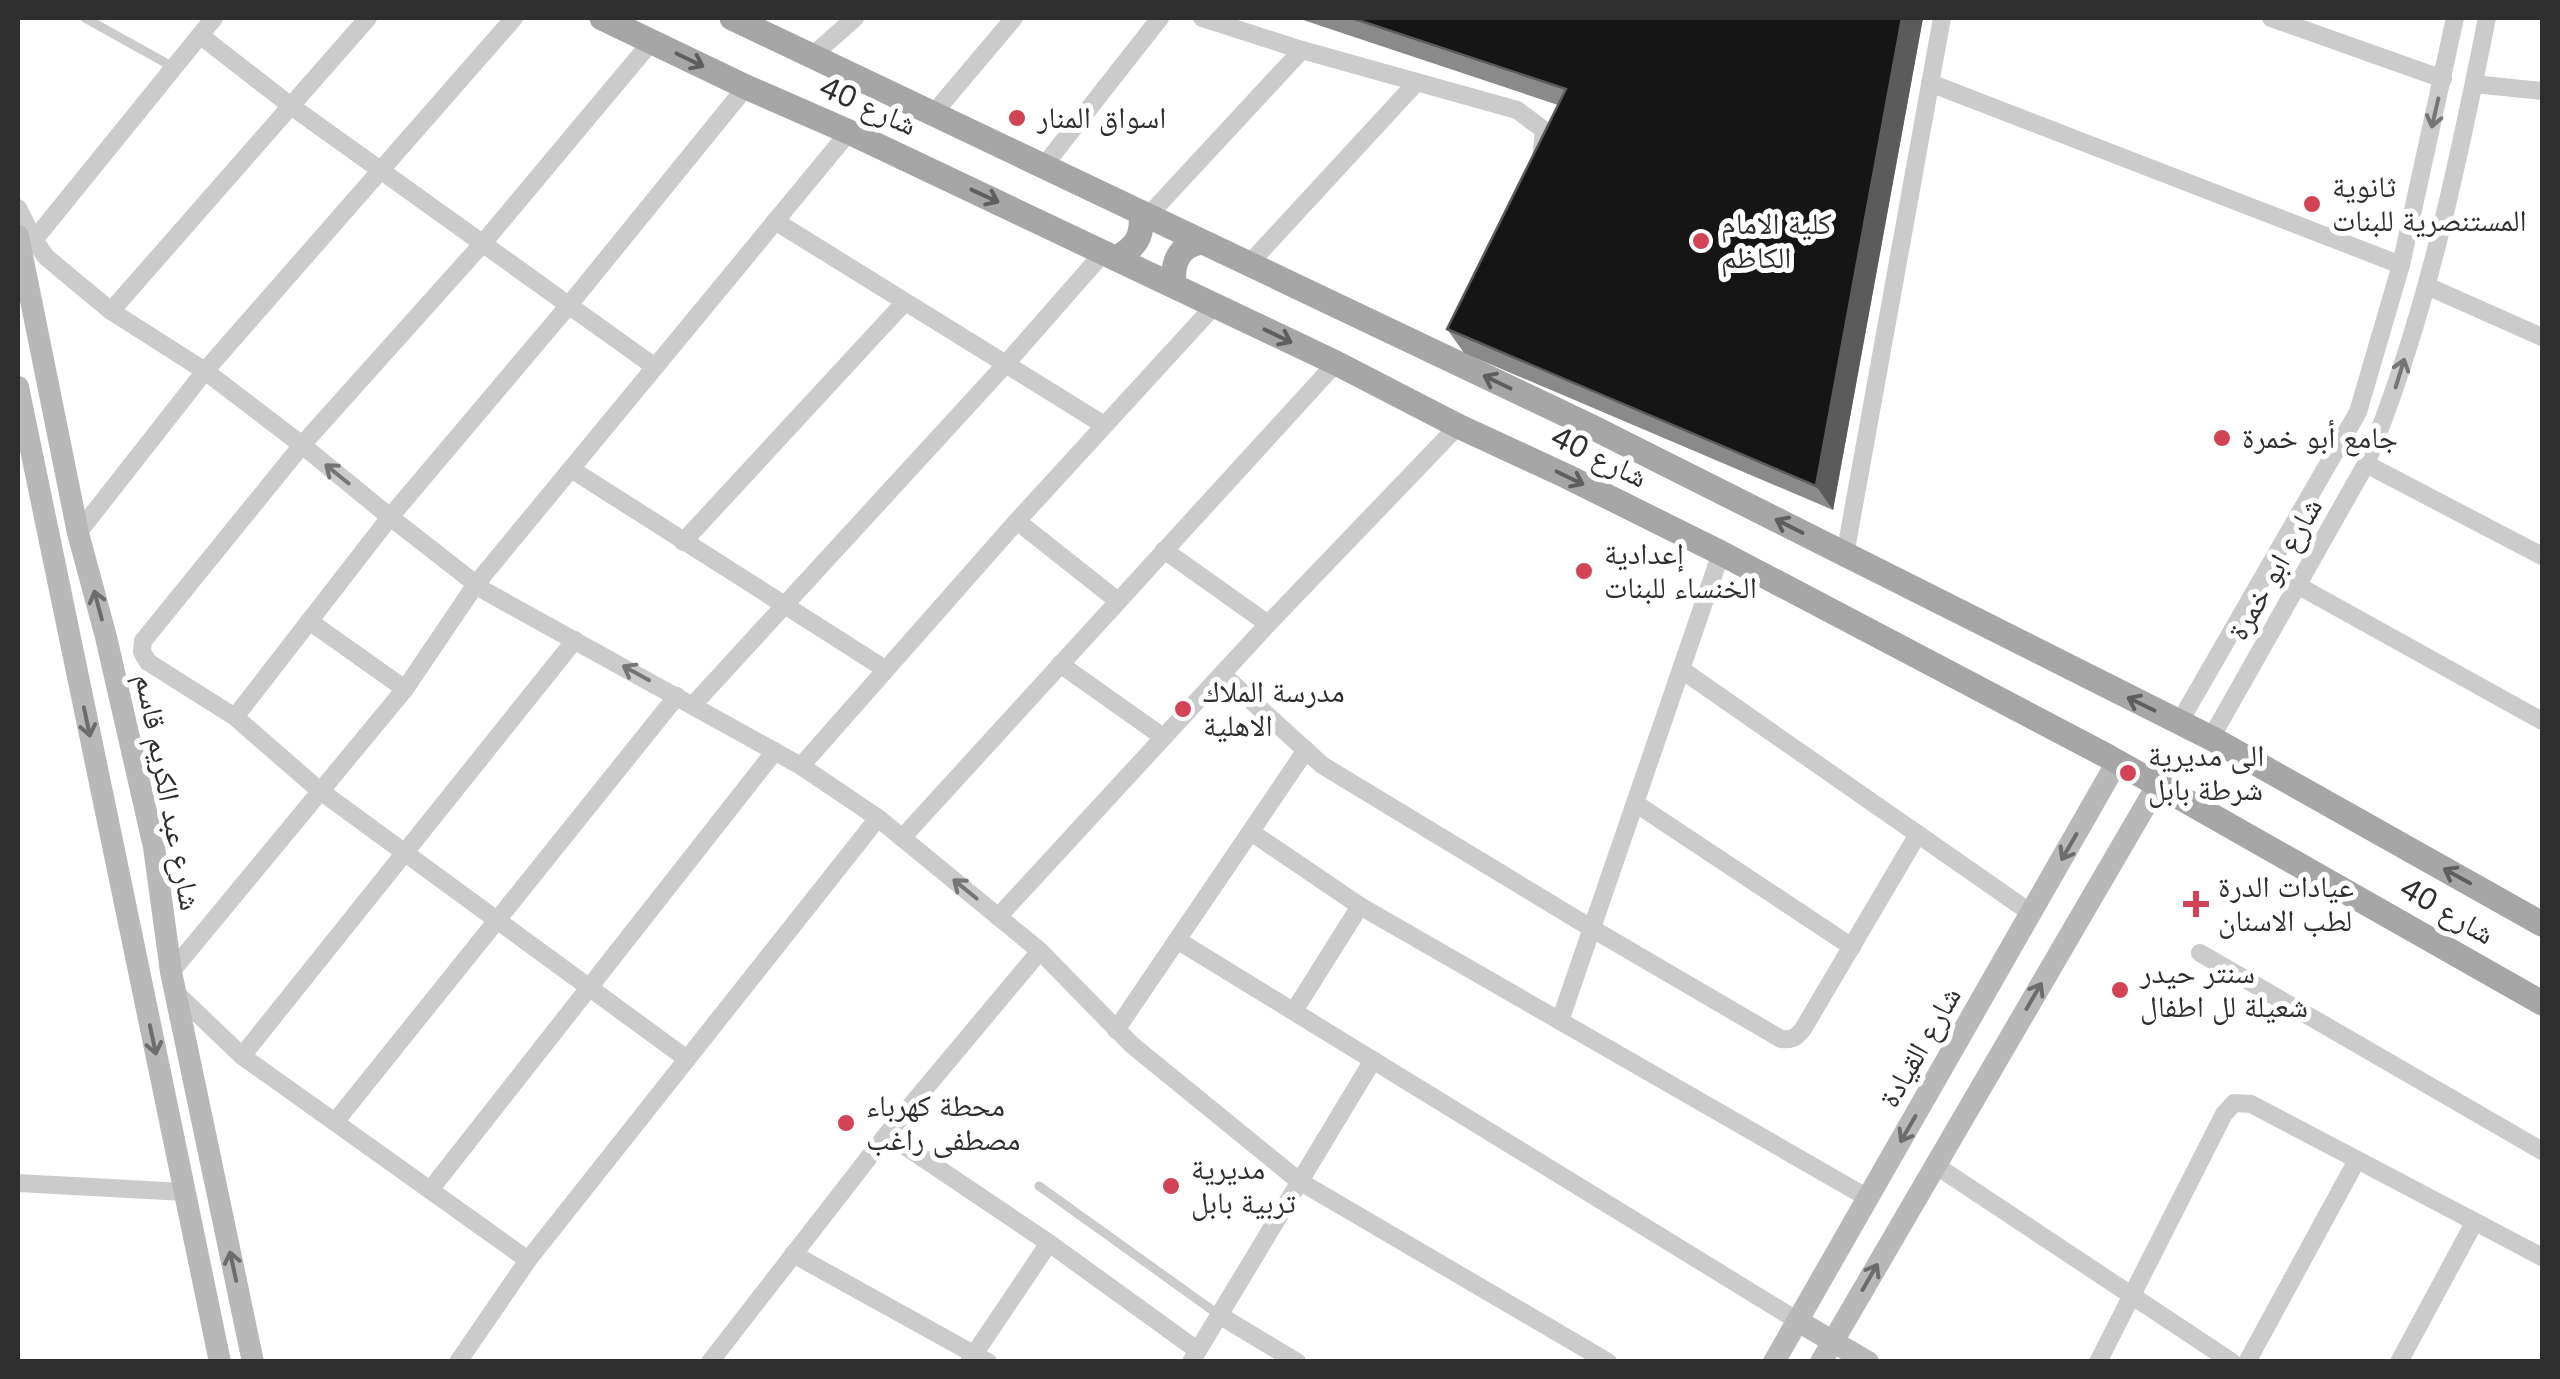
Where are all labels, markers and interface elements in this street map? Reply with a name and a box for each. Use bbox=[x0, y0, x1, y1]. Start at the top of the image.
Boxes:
one-way arrow bbox=[675, 51, 704, 70]
street label: شارع 40 bbox=[813, 65, 924, 146]
place label: اسواق المنار bbox=[1036, 96, 1166, 139]
one-way arrow bbox=[2424, 97, 2443, 128]
marker: اسواق المنار bbox=[1006, 107, 1028, 129]
place label: ثانوية المستنصرية للبنات bbox=[2332, 165, 2527, 242]
one-way arrow bbox=[969, 188, 999, 207]
marker: ثانوية المستنصرية للبنات bbox=[2301, 193, 2323, 215]
place label: كلية الامام الكاظم bbox=[1721, 202, 1832, 279]
marker: كلية الامام الكاظم bbox=[1690, 230, 1712, 252]
one-way arrow bbox=[1263, 327, 1293, 346]
one-way arrow bbox=[2392, 358, 2410, 389]
one-way arrow bbox=[1483, 372, 1513, 391]
street label: شارع 40 bbox=[1544, 415, 1655, 498]
place label: جامع أبو خمرة bbox=[2242, 416, 2398, 459]
marker: جامع أبو خمرة bbox=[2211, 427, 2233, 449]
one-way arrow bbox=[325, 463, 351, 485]
one-way arrow bbox=[1555, 470, 1585, 489]
street label: شارع ابو خمرة bbox=[2216, 489, 2333, 648]
one-way arrow bbox=[1774, 516, 1804, 535]
place label: إعدادية الخنساء للبنات bbox=[1604, 532, 1757, 609]
marker: إعدادية الخنساء للبنات bbox=[1573, 560, 1595, 582]
one-way arrow bbox=[87, 590, 106, 621]
one-way arrow bbox=[621, 663, 651, 683]
street label: شارع عبد الكريم قاسم bbox=[124, 670, 213, 914]
place label: مدرسة الملاك الاهلية bbox=[1203, 670, 1345, 747]
one-way arrow bbox=[2127, 694, 2157, 713]
marker: مدرسة الملاك الاهلية bbox=[1172, 698, 1194, 720]
one-way arrow bbox=[79, 705, 97, 737]
place label: الى مديرية شرطة بابل bbox=[2148, 734, 2264, 811]
marker: الى مديرية شرطة بابل bbox=[2117, 762, 2139, 784]
one-way arrow bbox=[2059, 832, 2079, 860]
place label: عيادات الدرة لطب الاسنان bbox=[2218, 865, 2354, 942]
street label: شارع 40 bbox=[2392, 866, 2502, 955]
one-way arrow bbox=[2443, 866, 2473, 886]
one-way arrow bbox=[952, 879, 978, 901]
marker: عيادات الدرة لطب الاسنان bbox=[2183, 891, 2209, 917]
place label: سنتر حيدر شعيلة لل اطفال bbox=[2139, 951, 2308, 1028]
street label: شارع القيادة bbox=[1868, 978, 1971, 1115]
marker: سنتر حيدر شعيلة لل اطفال bbox=[2109, 979, 2131, 1001]
one-way arrow bbox=[2024, 982, 2044, 1011]
one-way arrow bbox=[145, 1023, 163, 1055]
place label: محطة كهرباء مصطفى راغب bbox=[866, 1084, 1021, 1161]
marker: محطة كهرباء مصطفى راغب bbox=[835, 1112, 857, 1134]
one-way arrow bbox=[1897, 1113, 1917, 1143]
place label: مديرية تربية بابل bbox=[1191, 1147, 1296, 1224]
marker: مديرية تربية بابل bbox=[1160, 1175, 1182, 1197]
one-way arrow bbox=[223, 1251, 241, 1283]
one-way arrow bbox=[1861, 1263, 1881, 1292]

